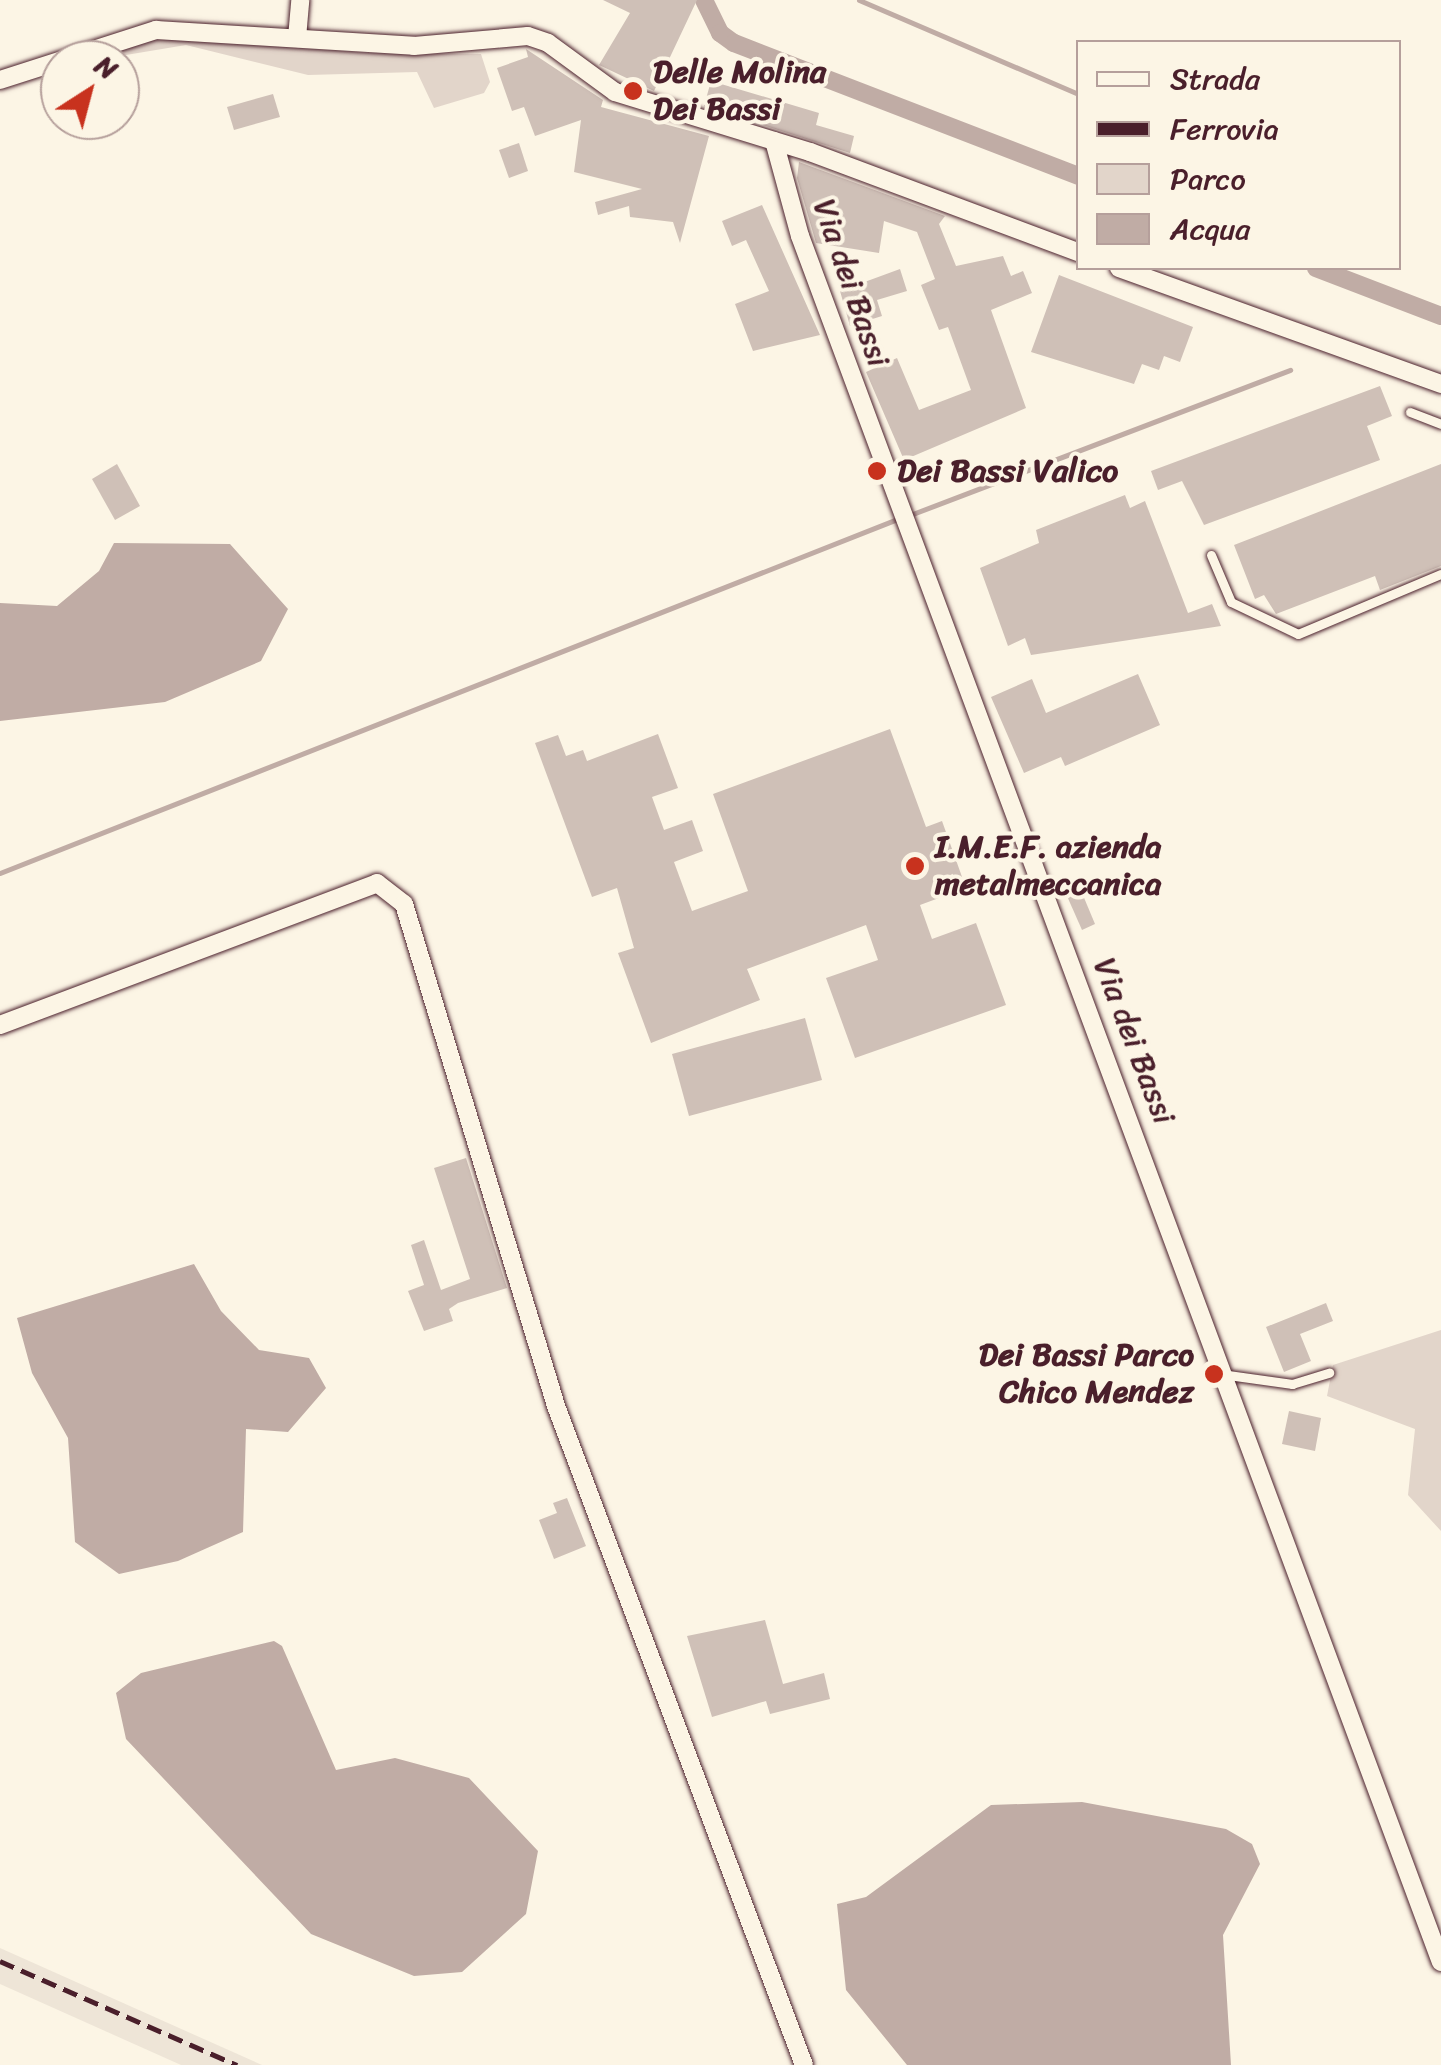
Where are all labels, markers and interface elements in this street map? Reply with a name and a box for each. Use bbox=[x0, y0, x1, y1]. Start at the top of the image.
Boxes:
north arrow bbox=[40, 40, 140, 140]
legend bbox=[1076, 40, 1401, 270]
text: N bbox=[85, 41, 129, 92]
text: Strada bbox=[1170, 52, 1260, 106]
place label: Delle Molina Dei Bassi bbox=[653, 54, 825, 129]
marker: Delle Molina Dei Bassi bbox=[622, 80, 644, 102]
text: Ferrovia bbox=[1170, 102, 1279, 156]
text: Parco bbox=[1170, 152, 1246, 206]
street label: Via dei Bassi bbox=[804, 193, 898, 373]
text: Acqua bbox=[1170, 202, 1250, 256]
place label: Dei Bassi Valico bbox=[897, 452, 1115, 490]
marker: Dei Bassi Valico bbox=[866, 460, 888, 482]
place label: I.M.E.F. azienda metalmeccanica bbox=[935, 829, 1162, 904]
marker: I.M.E.F. azienda metalmeccanica bbox=[904, 855, 926, 877]
street label: Via dei Bassi bbox=[1084, 951, 1184, 1131]
place label: Dei Bassi Parco Chico Mendez bbox=[978, 1337, 1194, 1412]
marker: Dei Bassi Parco Chico Mendez bbox=[1203, 1363, 1225, 1385]

